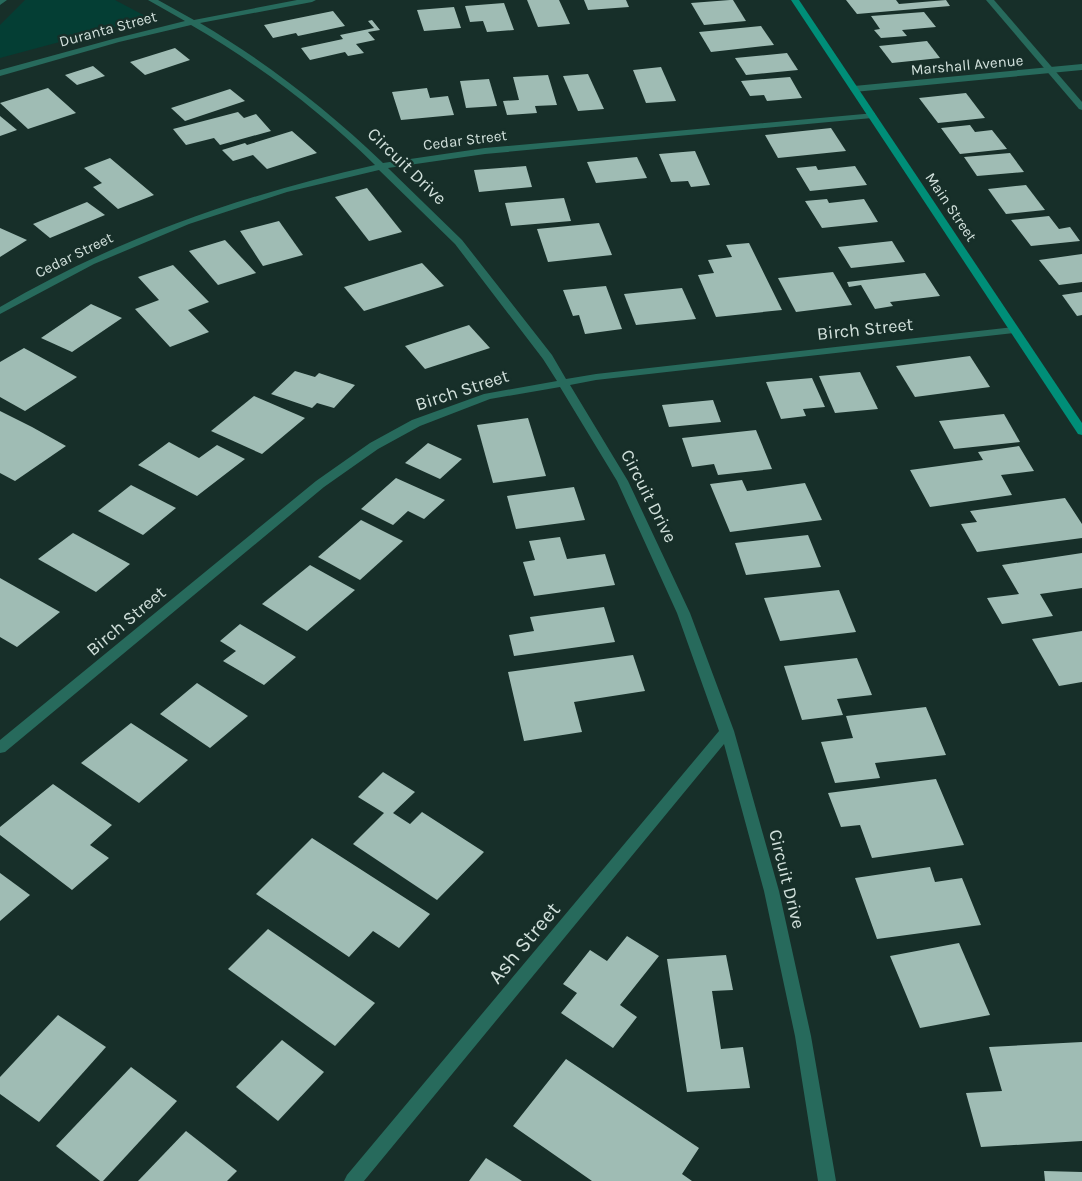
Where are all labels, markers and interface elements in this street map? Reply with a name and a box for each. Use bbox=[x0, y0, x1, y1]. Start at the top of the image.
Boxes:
street label: Duranta Street bbox=[57, 7, 159, 51]
street label: Marshall Avenue bbox=[910, 51, 1024, 79]
street label: Circuit Drive bbox=[363, 123, 451, 209]
street label: Cedar Street bbox=[422, 126, 508, 154]
street label: Main Street bbox=[921, 169, 981, 245]
street label: Cedar Street bbox=[32, 228, 116, 282]
street label: Birch Street bbox=[816, 313, 915, 345]
street label: Birch Street bbox=[413, 364, 512, 415]
street label: Circuit Drive bbox=[616, 446, 682, 546]
street label: Birch Street bbox=[82, 581, 170, 661]
street label: Circuit Drive bbox=[764, 827, 810, 931]
street label: Ash Street bbox=[483, 898, 565, 988]

